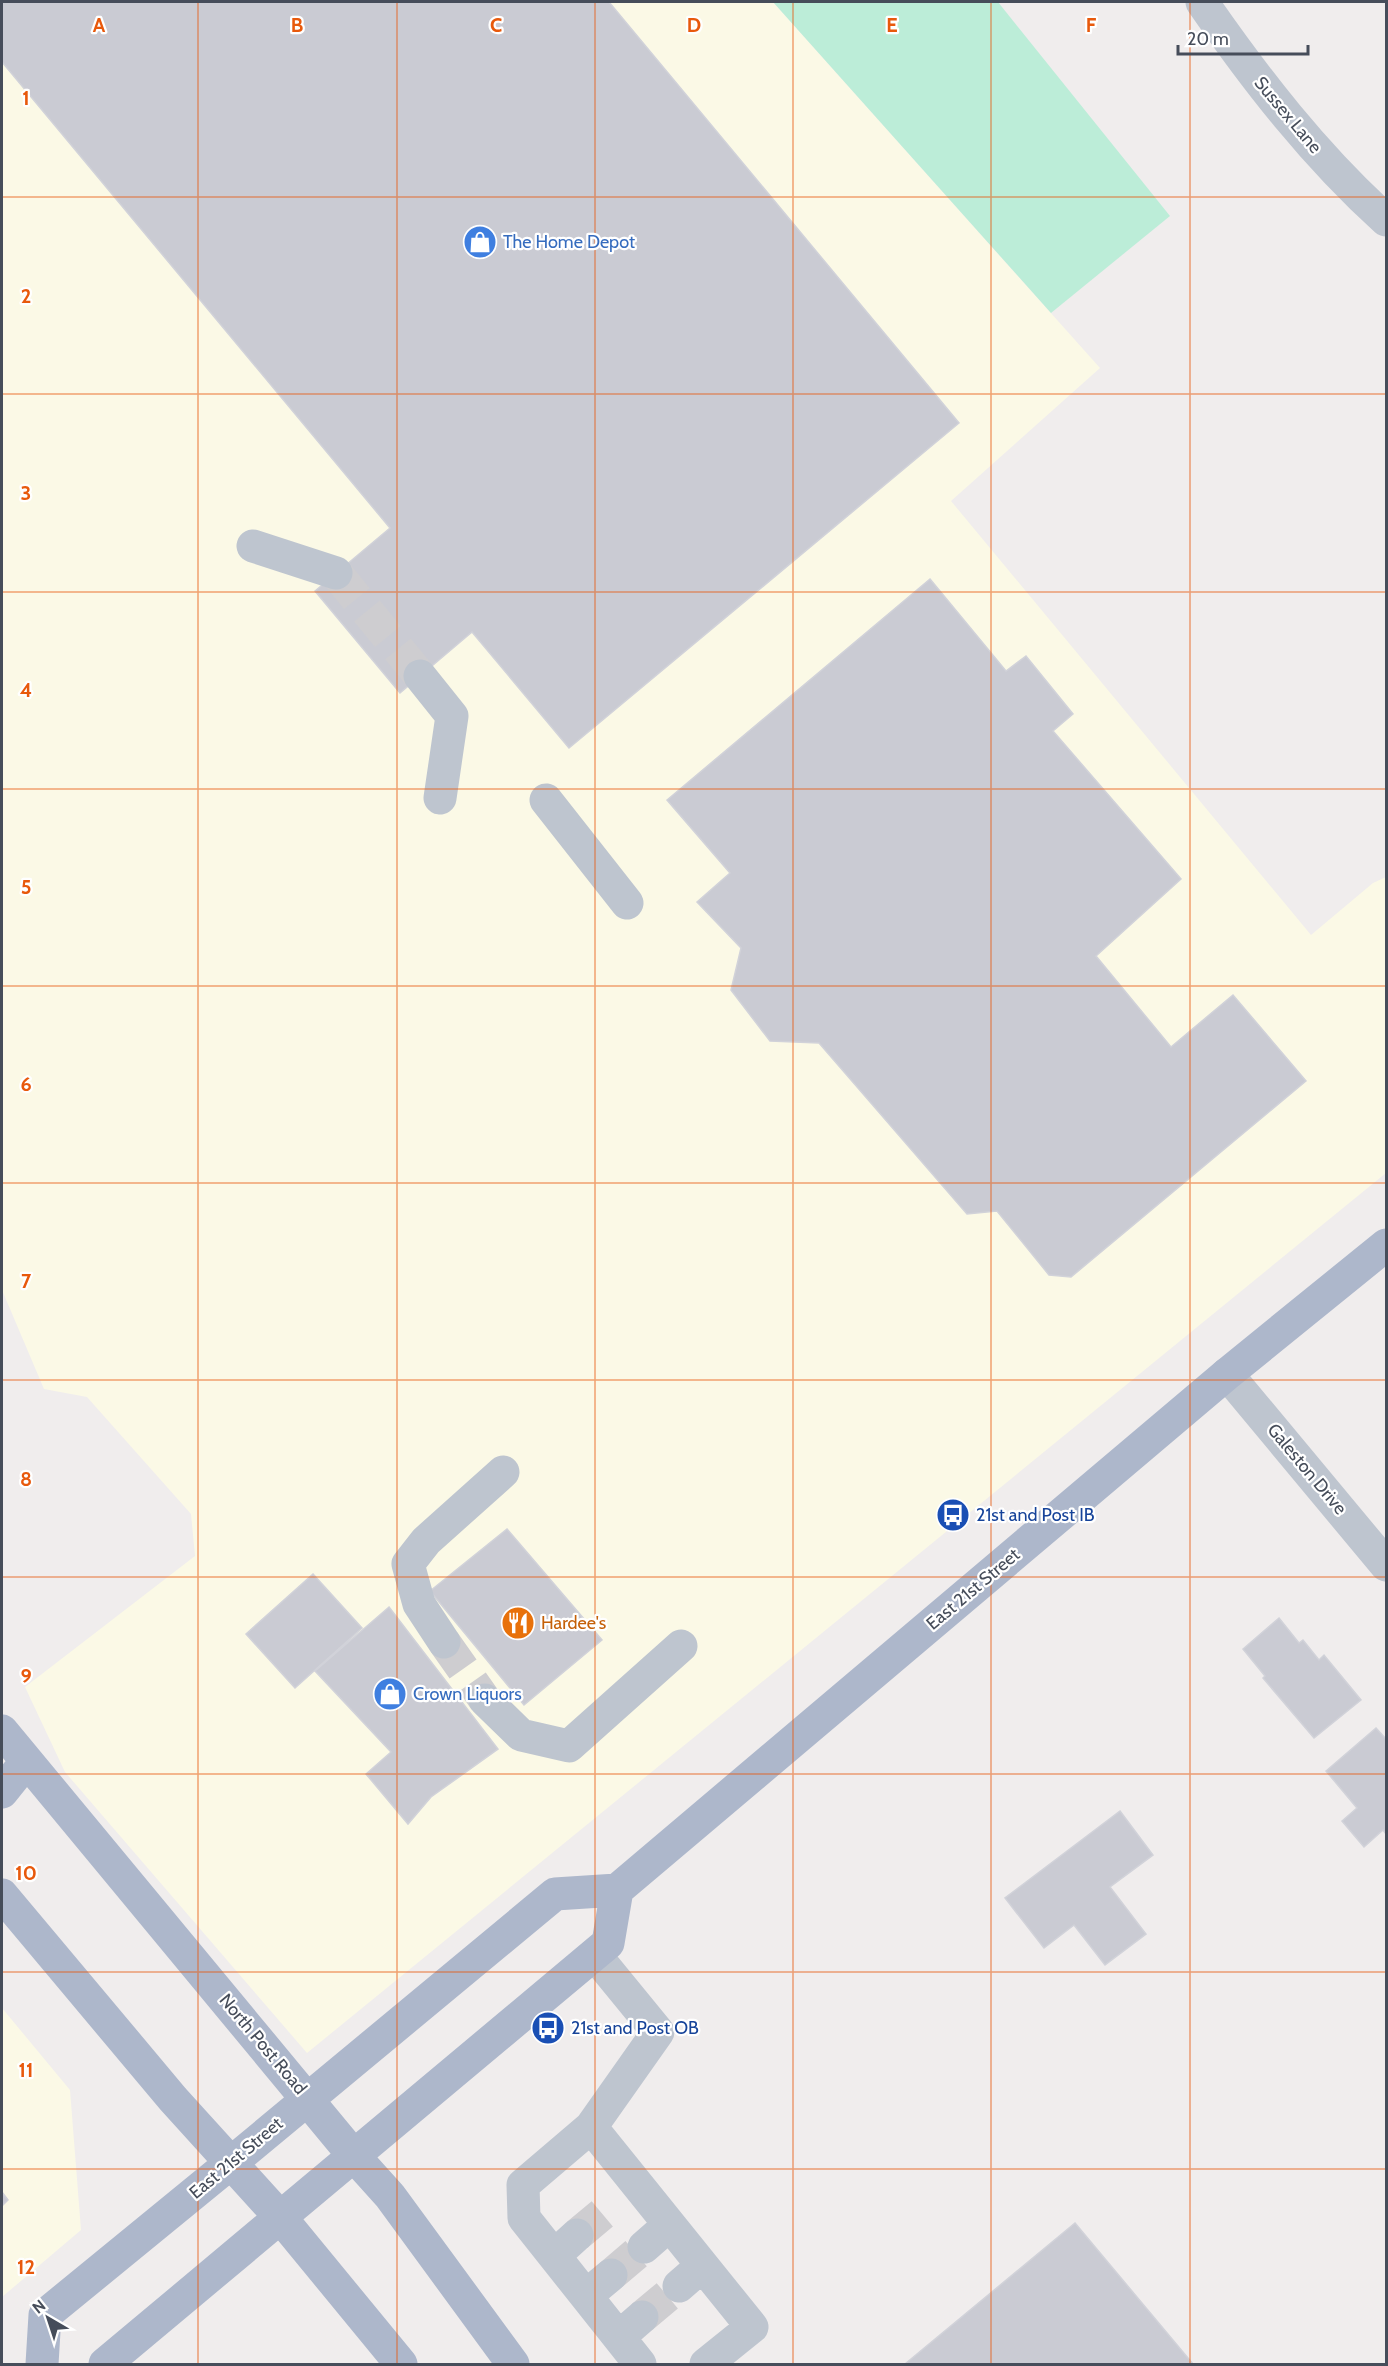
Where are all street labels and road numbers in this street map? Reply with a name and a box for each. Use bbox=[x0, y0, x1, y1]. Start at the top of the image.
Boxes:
street label: Sussex Lane bbox=[1250, 72, 1326, 158]
street label: Galeston Drive bbox=[1263, 1419, 1351, 1519]
street label: East 21st Street bbox=[922, 1544, 1024, 1634]
street label: North Post Road bbox=[215, 1989, 311, 2099]
street label: East 21st Street bbox=[185, 2113, 287, 2203]

